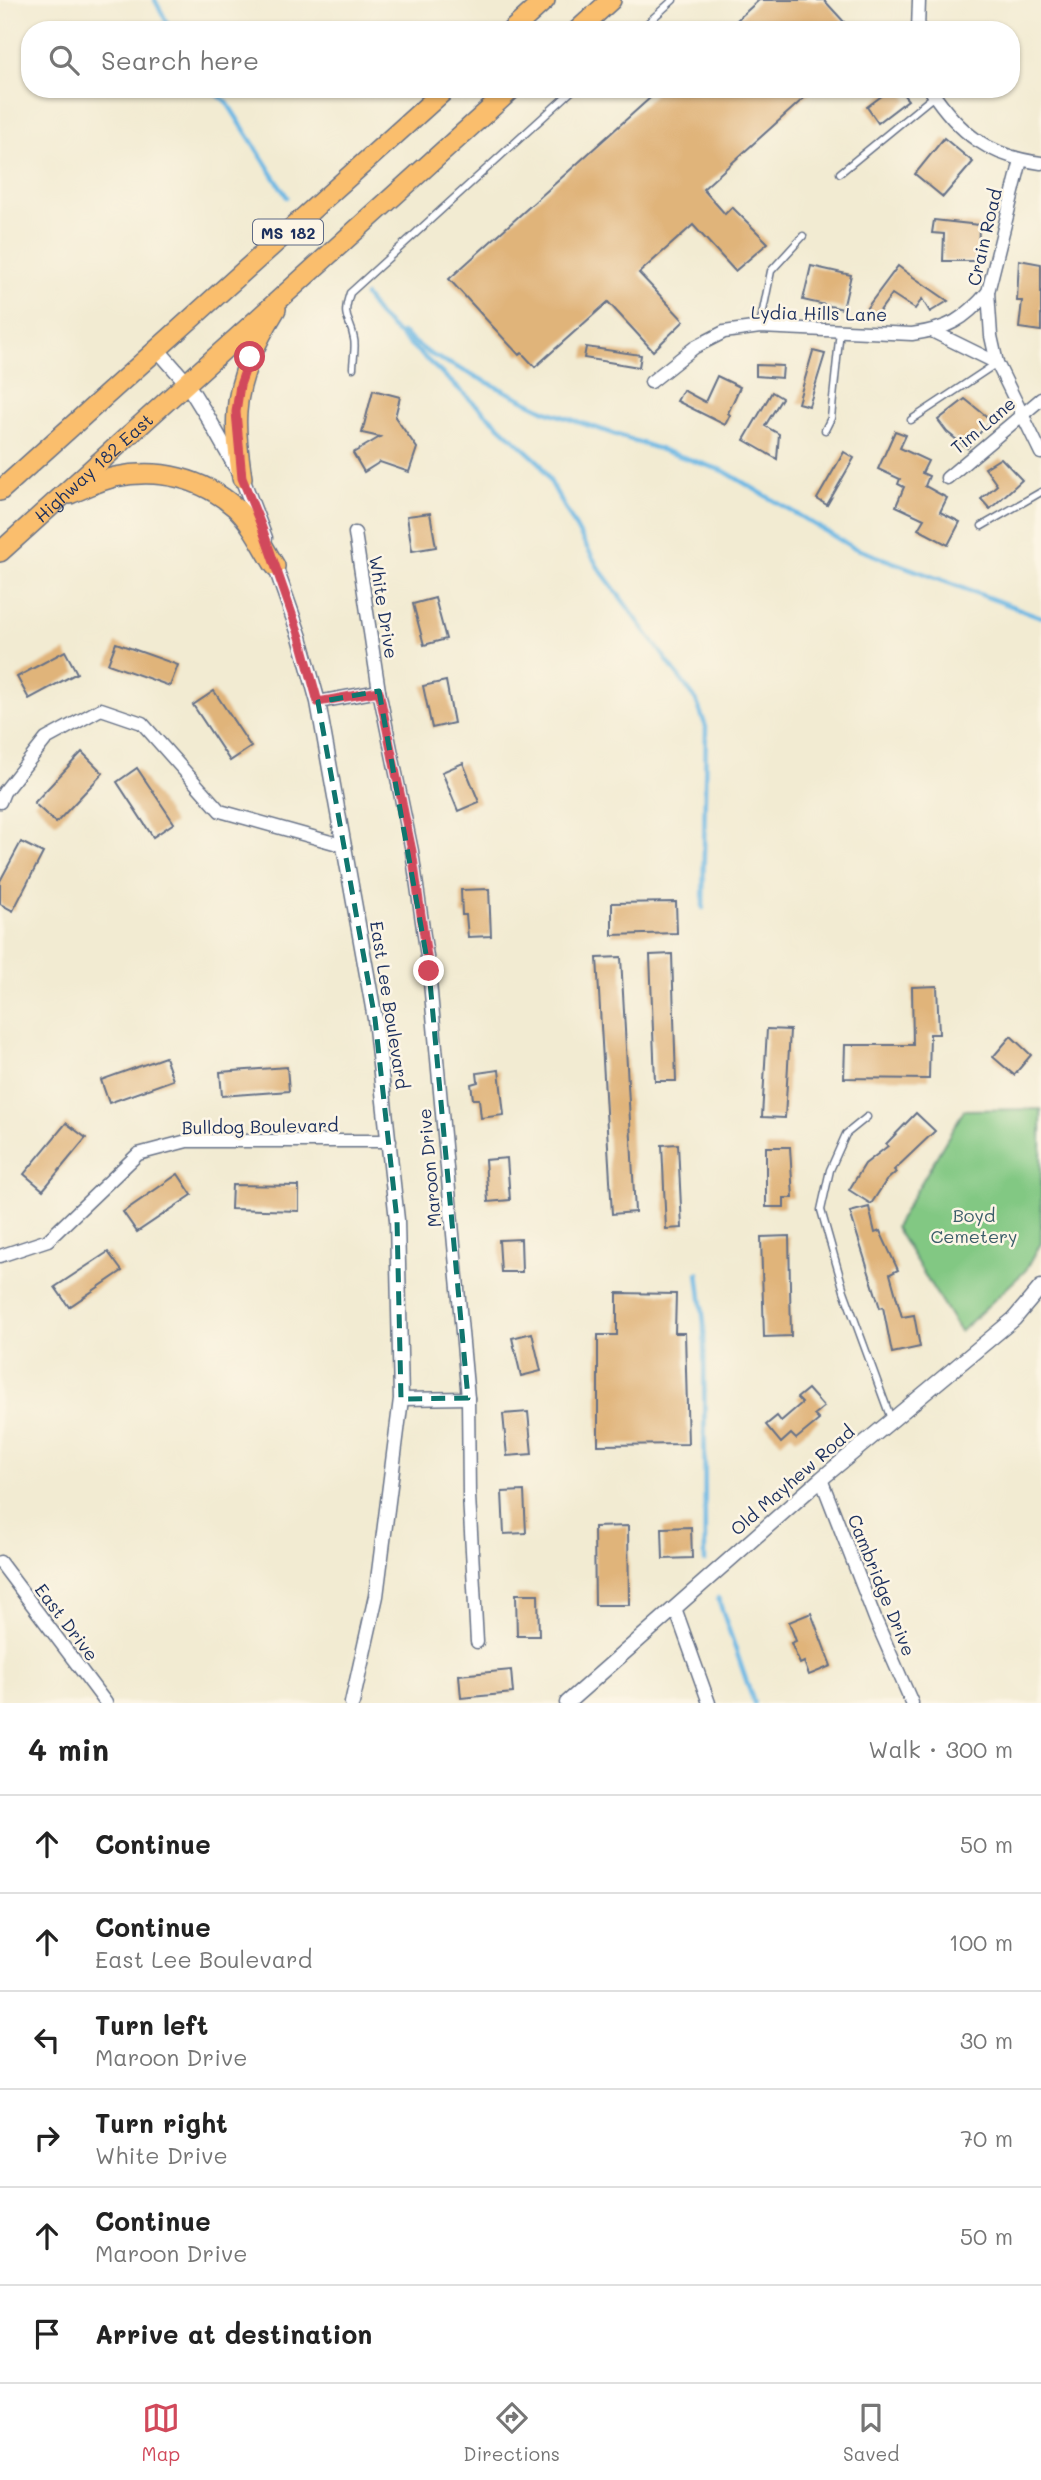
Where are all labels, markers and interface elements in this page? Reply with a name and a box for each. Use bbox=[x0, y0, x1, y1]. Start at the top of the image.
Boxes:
search box bbox=[21, 21, 1020, 98]
icon: search bbox=[45, 41, 83, 79]
text: Search here bbox=[101, 43, 259, 77]
street label: Crain Road bbox=[961, 186, 1007, 288]
road number: MS 182 bbox=[253, 220, 323, 244]
street label: Lydia Hills Lane bbox=[751, 300, 887, 326]
route start bbox=[234, 341, 265, 372]
street label: Tim Lane bbox=[946, 391, 1020, 459]
street label: Highway 182 East bbox=[29, 408, 158, 527]
street label: White Drive bbox=[364, 554, 404, 660]
street label: East Lee Boulevard bbox=[365, 919, 415, 1091]
route end bbox=[413, 955, 444, 986]
street label: Maroon Drive bbox=[412, 1108, 446, 1228]
street label: Bulldog Boulevard bbox=[181, 1113, 339, 1139]
park label: Boyd Cemetery bbox=[931, 1203, 1017, 1248]
street label: Old Mayhew Road bbox=[725, 1420, 859, 1540]
street label: Cambridge Drive bbox=[843, 1511, 921, 1659]
street label: East Drive bbox=[30, 1578, 104, 1666]
text: 4 min bbox=[28, 1729, 109, 1769]
text: Walk · 300 m bbox=[868, 1734, 1013, 1764]
icon: ahead bbox=[28, 1825, 66, 1863]
text: Continue bbox=[95, 1827, 211, 1861]
text: 50 m bbox=[960, 1829, 1013, 1859]
text: Continue bbox=[95, 1910, 211, 1944]
icon: ahead bbox=[28, 1923, 66, 1961]
text: 100 m bbox=[949, 1927, 1013, 1957]
text: East Lee Boulevard bbox=[95, 1944, 312, 1974]
text: Turn left bbox=[95, 2008, 208, 2042]
icon: left bbox=[28, 2021, 66, 2059]
text: 30 m bbox=[960, 2025, 1013, 2055]
text: Maroon Drive bbox=[95, 2042, 247, 2072]
text: Turn right bbox=[95, 2106, 228, 2140]
icon: right bbox=[28, 2119, 66, 2157]
text: 70 m bbox=[960, 2123, 1013, 2153]
text: White Drive bbox=[95, 2140, 228, 2170]
text: Continue bbox=[95, 2204, 211, 2238]
icon: ahead bbox=[28, 2217, 66, 2255]
text: 50 m bbox=[960, 2221, 1013, 2251]
text: Maroon Drive bbox=[95, 2238, 247, 2268]
icon: arrive bbox=[28, 2315, 66, 2353]
text: Arrive at destination bbox=[95, 2317, 372, 2351]
tab: Map bbox=[142, 2399, 180, 2466]
tab: Directions bbox=[463, 2399, 560, 2466]
tab: Saved bbox=[843, 2399, 899, 2466]

